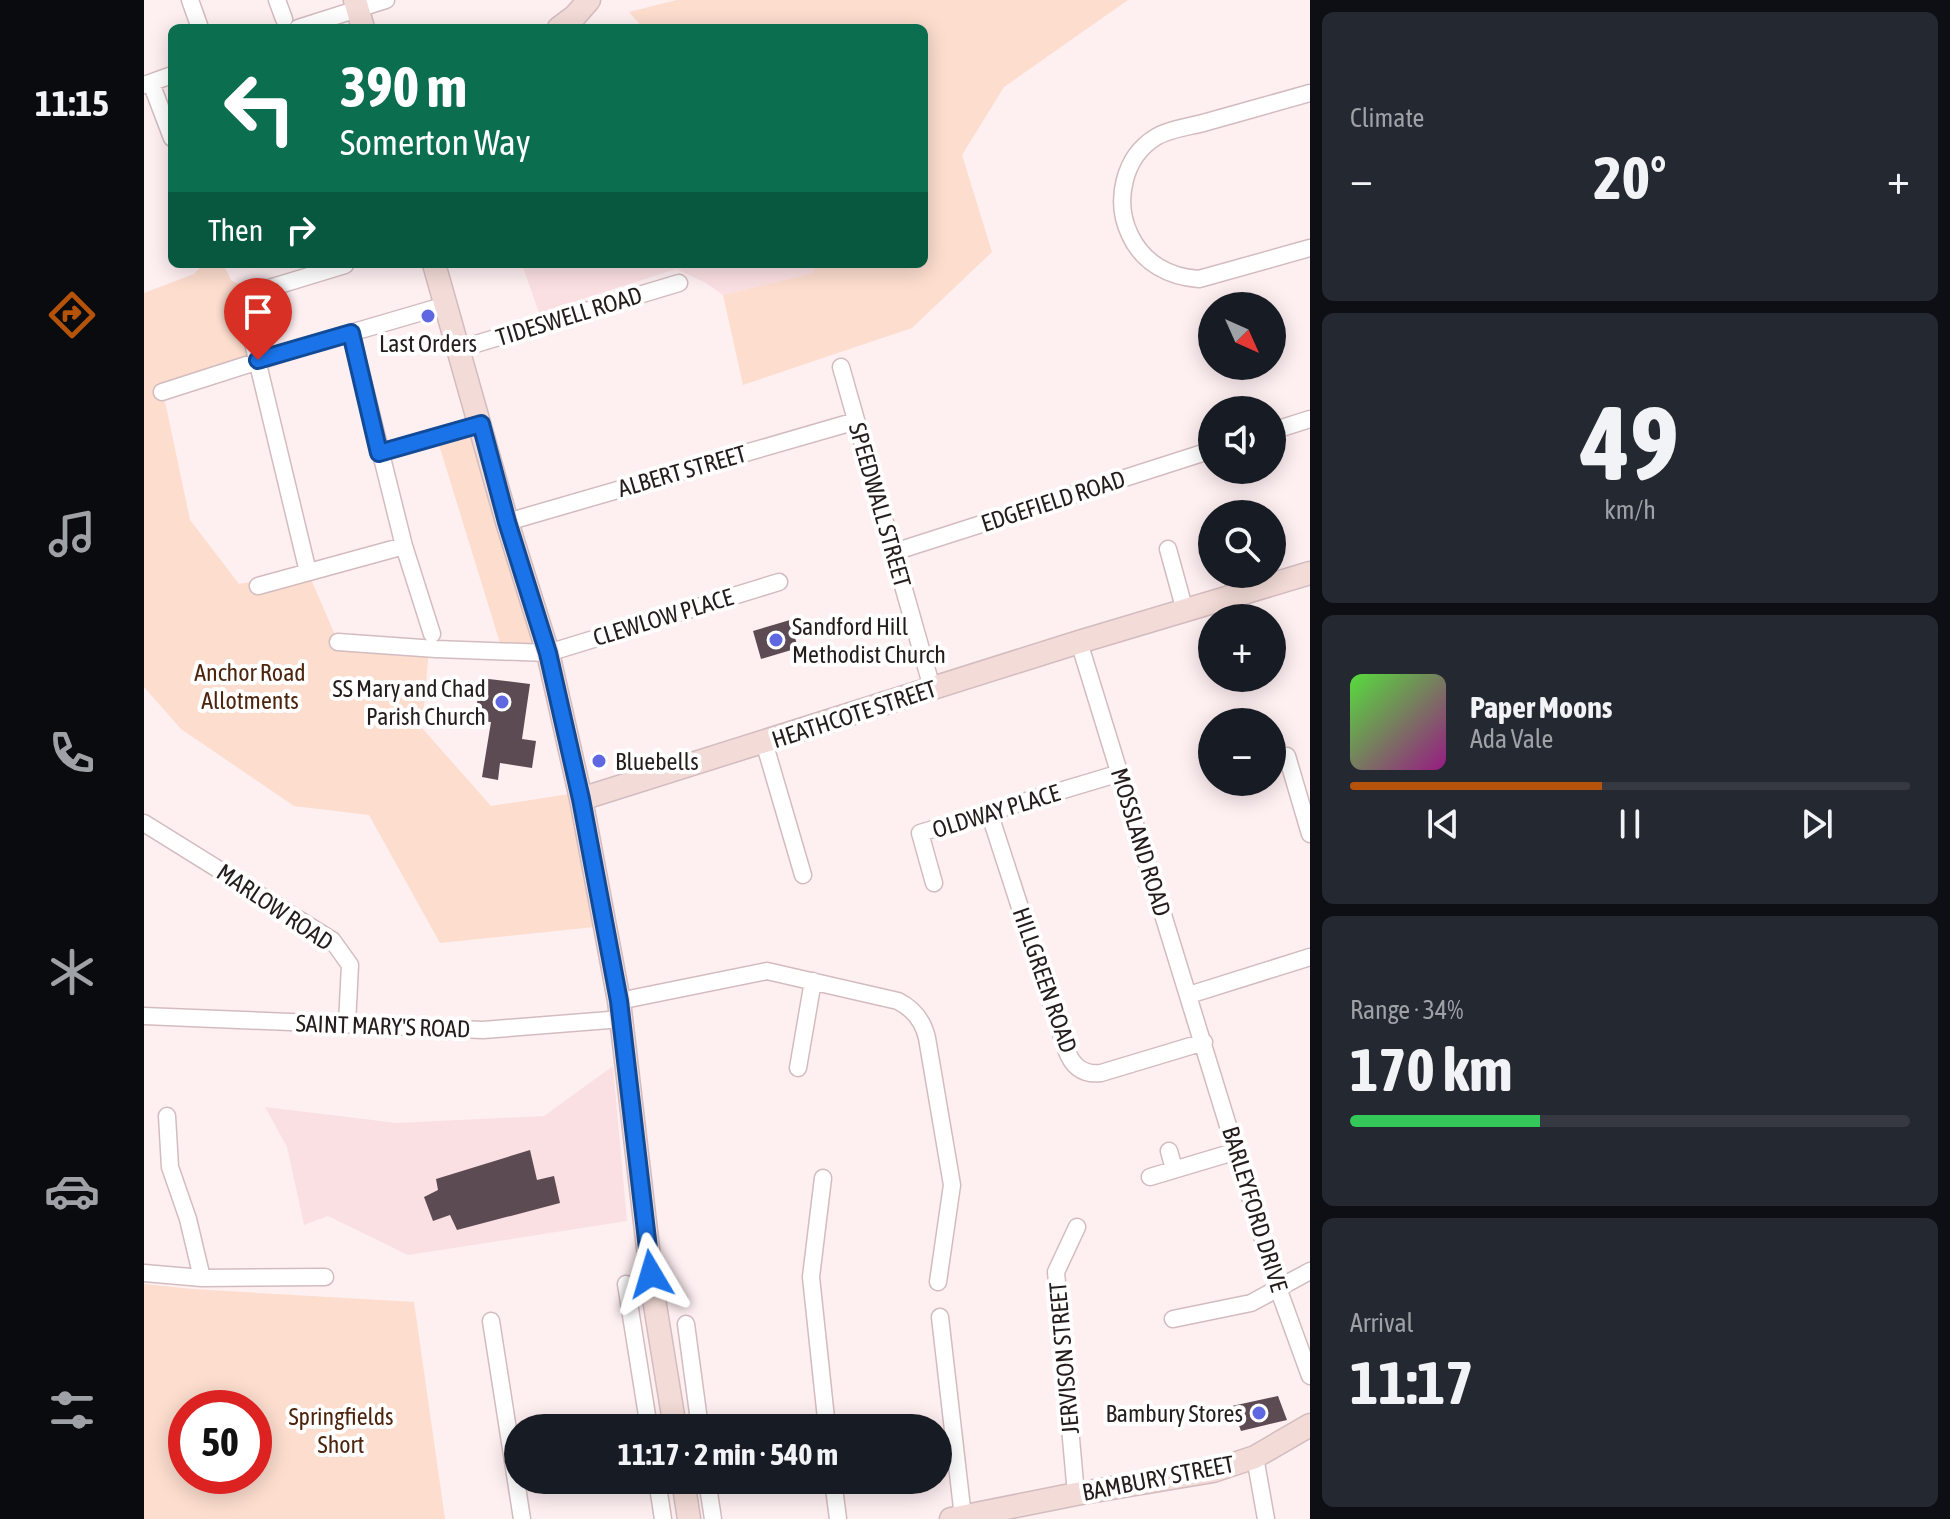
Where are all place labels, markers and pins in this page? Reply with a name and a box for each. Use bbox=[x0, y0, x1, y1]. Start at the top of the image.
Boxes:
pin bbox=[224, 278, 292, 360]
marker: Last Orders bbox=[419, 307, 437, 325]
place label: Last Orders bbox=[379, 330, 477, 357]
place label: Sandford Hill Methodist Church bbox=[792, 613, 946, 668]
marker: Sandford Hill Methodist Church bbox=[767, 631, 785, 649]
place label: SS Mary and Chad Parish Church bbox=[333, 675, 486, 730]
marker: SS Mary and Chad Parish Church bbox=[493, 693, 511, 711]
place label: Bluebells bbox=[615, 748, 699, 775]
marker: Bluebells bbox=[590, 752, 608, 770]
place label: Bambury Stores bbox=[1105, 1400, 1243, 1427]
marker: Bambury Stores bbox=[1250, 1404, 1268, 1422]

